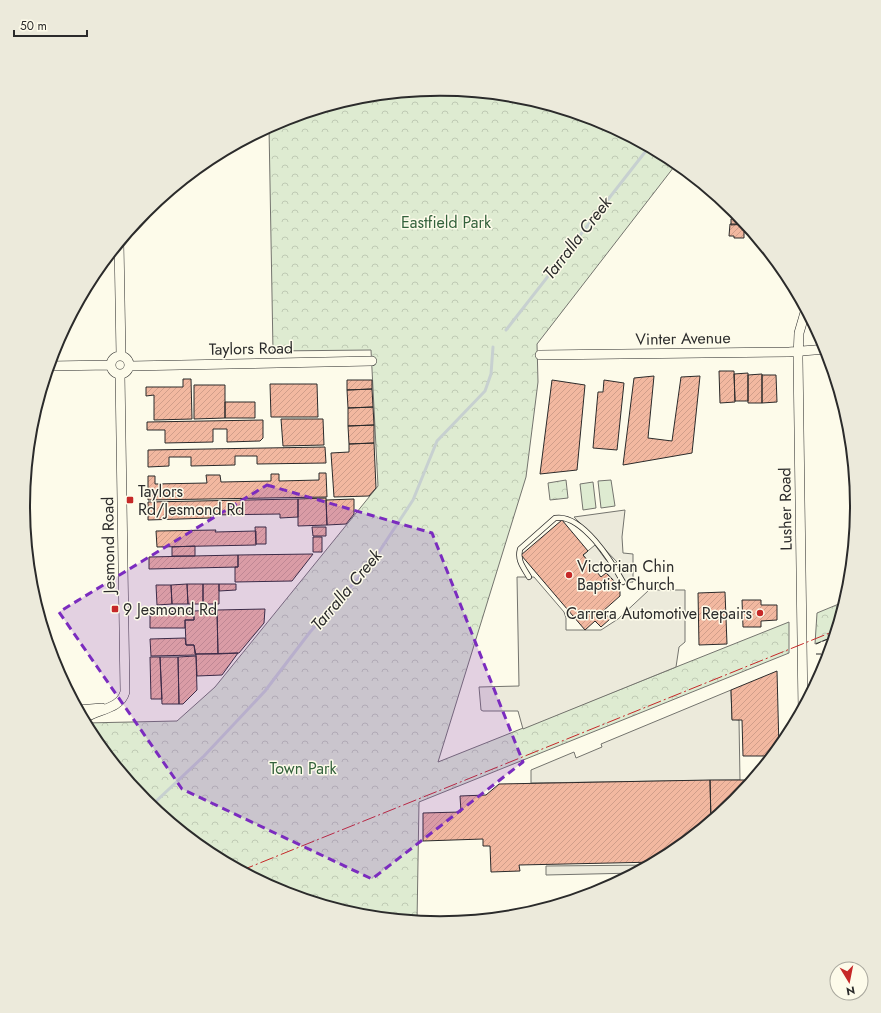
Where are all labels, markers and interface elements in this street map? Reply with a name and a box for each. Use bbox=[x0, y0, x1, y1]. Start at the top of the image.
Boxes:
scale bar bbox=[14, 12, 87, 38]
text: 50 m bbox=[20, 17, 47, 35]
water label: Tarralla Creek bbox=[537, 191, 617, 284]
park label: Eastfield Park bbox=[401, 211, 492, 234]
street label: Vinter Avenue bbox=[635, 326, 731, 351]
street label: Taylors Road bbox=[209, 336, 293, 361]
street label: Lusher Road bbox=[773, 467, 798, 551]
place label: Taylors Rd/Jesmond Rd bbox=[138, 480, 244, 521]
marker: Taylors Rd/Jesmond Rd bbox=[125, 495, 135, 505]
street label: Jesmond Road bbox=[96, 497, 121, 595]
water label: Tarralla Creek bbox=[305, 544, 388, 636]
place label: Victorian Chin Baptist Church bbox=[577, 555, 675, 596]
marker: Victorian Chin Baptist Church bbox=[564, 570, 574, 580]
place label: 9 Jesmond Rd bbox=[123, 598, 217, 621]
place label: Carrera Automotive Repairs bbox=[566, 602, 752, 625]
marker: 9 Jesmond Rd bbox=[110, 604, 120, 614]
marker: Carrera Automotive Repairs bbox=[755, 608, 765, 618]
park label: Town Park bbox=[270, 757, 337, 780]
north arrow bbox=[829, 961, 869, 1001]
text: N bbox=[845, 982, 856, 999]

